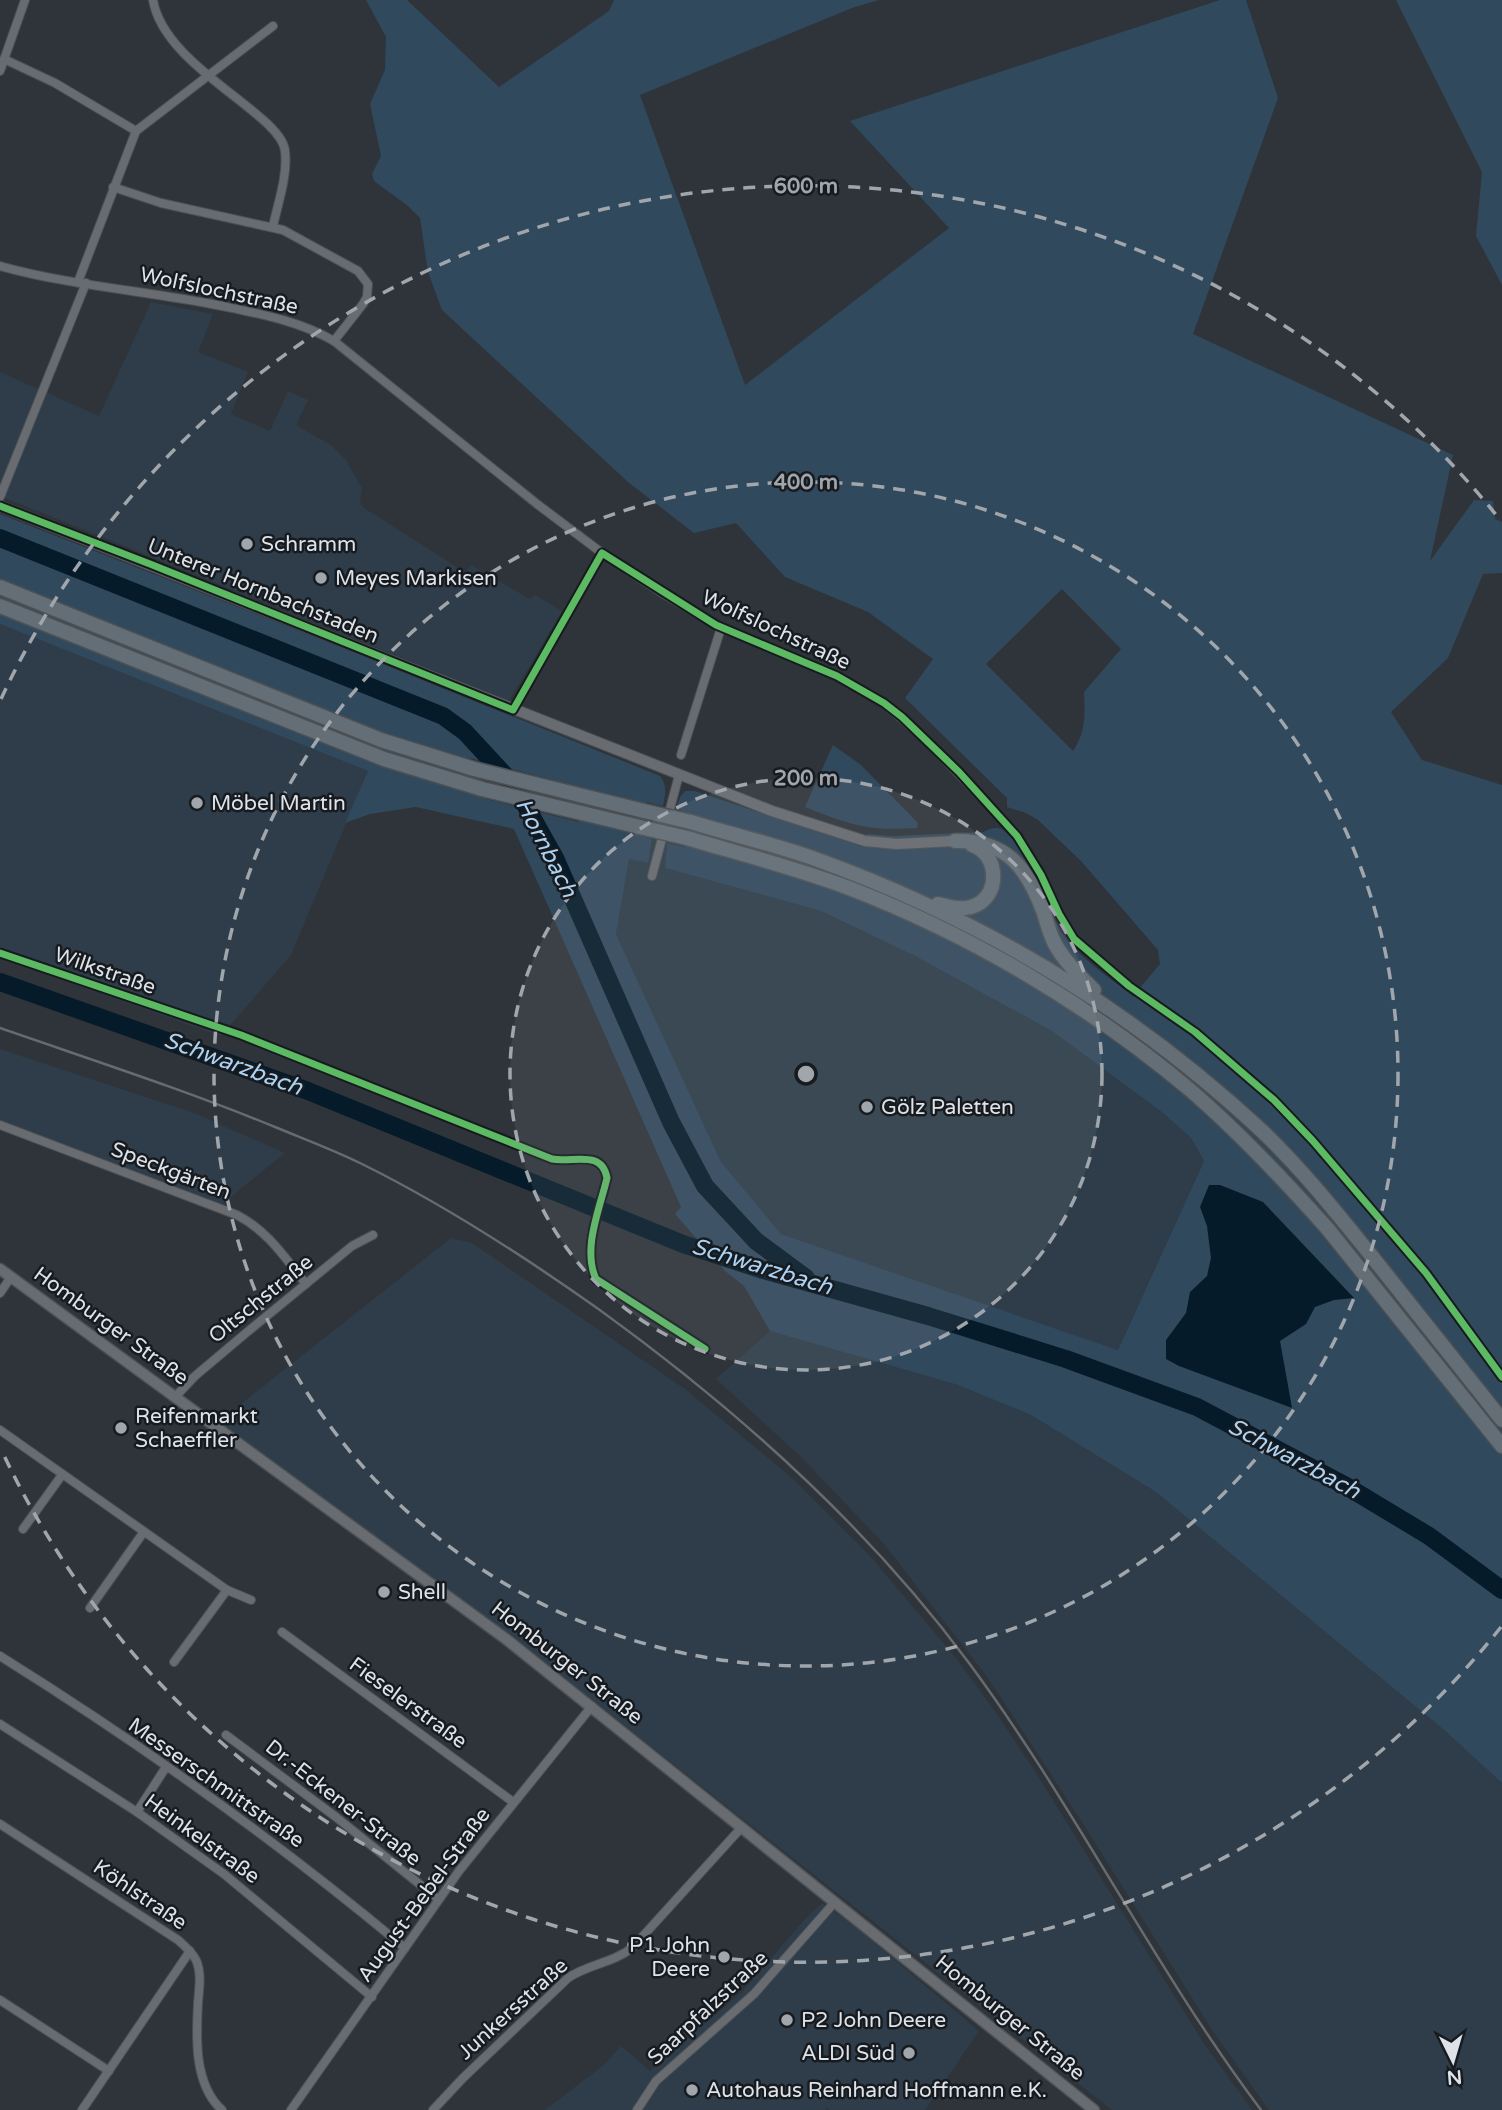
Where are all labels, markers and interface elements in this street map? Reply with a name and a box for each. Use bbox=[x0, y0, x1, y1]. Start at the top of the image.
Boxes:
text: 600 m bbox=[774, 174, 838, 199]
street label: Wolfslochstraße bbox=[138, 262, 300, 320]
text: 400 m bbox=[774, 470, 838, 495]
place label: Schramm bbox=[261, 532, 356, 557]
street label: Unterer Hornbachstaden bbox=[144, 533, 382, 649]
marker: Schramm bbox=[239, 536, 255, 552]
place label: Meyes Markisen bbox=[335, 566, 497, 591]
marker: Meyes Markisen bbox=[313, 570, 329, 586]
street label: Wolfslochstraße bbox=[698, 585, 854, 675]
text: 200 m bbox=[774, 766, 838, 791]
place label: Möbel Martin bbox=[211, 791, 346, 816]
water label: Hornbach bbox=[509, 794, 583, 903]
marker: Möbel Martin bbox=[189, 795, 205, 811]
street label: Wilkstraße bbox=[51, 942, 159, 1000]
water label: Schwarzbach bbox=[160, 1026, 307, 1102]
centre of rings bbox=[794, 1062, 818, 1086]
place label: Gölz Paletten bbox=[881, 1095, 1014, 1120]
marker: Gölz Paletten bbox=[859, 1099, 875, 1115]
street label: Speckgärten bbox=[108, 1137, 234, 1205]
water label: Schwarzbach bbox=[688, 1232, 836, 1302]
street label: Oltschstraße bbox=[204, 1249, 318, 1349]
street label: Homburger Straße bbox=[29, 1262, 193, 1391]
place label: Reifenmarkt Schaeffler bbox=[135, 1404, 258, 1453]
water label: Schwarzbach bbox=[1223, 1413, 1366, 1506]
marker: Reifenmarkt Schaeffler bbox=[113, 1420, 129, 1436]
place label: Shell bbox=[398, 1580, 446, 1605]
marker: Shell bbox=[376, 1584, 392, 1600]
street label: Homburger Straße bbox=[486, 1596, 648, 1730]
street label: Fieselerstraße bbox=[344, 1652, 472, 1754]
street label: Messerschmittstraße bbox=[123, 1713, 309, 1853]
street label: Dr.-Eckener-Straße bbox=[260, 1735, 426, 1872]
street label: Heinkelstraße bbox=[139, 1789, 265, 1889]
street label: August-Bebel-Straße bbox=[352, 1803, 496, 1987]
street label: Köhlstraße bbox=[89, 1855, 192, 1935]
place label: P1 John Deere bbox=[629, 1933, 710, 1982]
street label: Saarpfalzstraße bbox=[643, 1946, 773, 2070]
marker: P1 John Deere bbox=[716, 1949, 732, 1965]
street label: Homburger Straße bbox=[930, 1950, 1090, 2086]
street label: Junkersstraße bbox=[453, 1953, 573, 2065]
place label: P2 John Deere bbox=[801, 2008, 946, 2033]
marker: P2 John Deere bbox=[779, 2012, 795, 2028]
north arrow bbox=[1418, 2026, 1488, 2096]
place label: ALDI Süd bbox=[801, 2041, 895, 2066]
marker: ALDI Süd bbox=[901, 2045, 917, 2061]
text: N bbox=[1446, 2065, 1463, 2089]
place label: Autohaus Reinhard Hoffmann e.K. bbox=[706, 2078, 1047, 2103]
marker: Autohaus Reinhard Hoffmann e.K. bbox=[684, 2082, 700, 2098]

